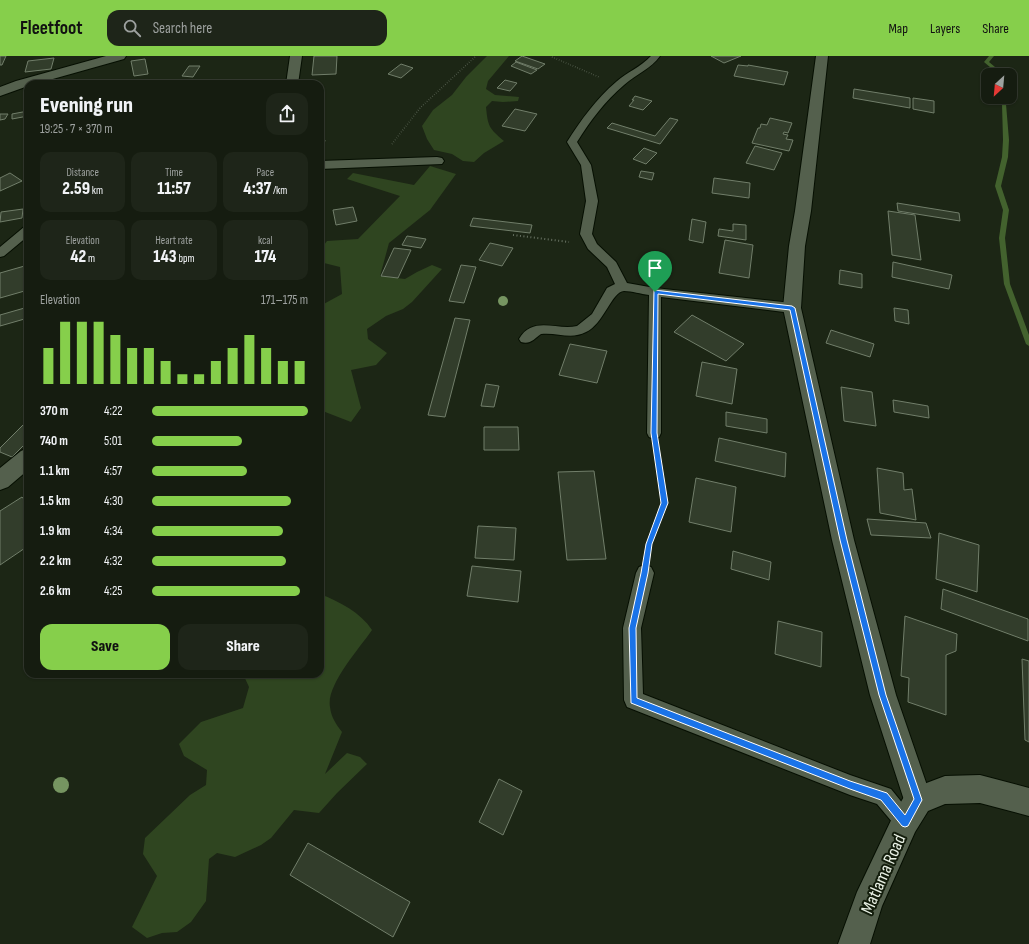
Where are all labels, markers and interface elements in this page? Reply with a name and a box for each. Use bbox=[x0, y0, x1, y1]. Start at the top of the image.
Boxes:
search box bbox=[107, 10, 387, 46]
text: Fleetfoot bbox=[20, 17, 83, 40]
icon: search bbox=[121, 17, 143, 39]
text: Search here bbox=[153, 19, 212, 38]
text: Map bbox=[888, 20, 908, 37]
text: Layers bbox=[930, 20, 960, 37]
text: Share bbox=[982, 20, 1009, 37]
north arrow bbox=[981, 68, 1017, 104]
map controls bbox=[981, 68, 1017, 104]
text: Evening run bbox=[40, 92, 133, 119]
button: share bbox=[266, 93, 308, 135]
text: 19:25 · 7 × 370 m bbox=[40, 121, 113, 137]
text: Distance bbox=[66, 166, 99, 179]
text: Time bbox=[165, 166, 183, 179]
text: Pace bbox=[257, 166, 274, 179]
text: 2.59 bbox=[62, 179, 90, 199]
text: 11:57 bbox=[157, 179, 191, 199]
text: 4:37 bbox=[243, 179, 271, 199]
text: km bbox=[90, 184, 103, 197]
text: /km bbox=[271, 184, 287, 197]
text: Elevation bbox=[66, 234, 100, 247]
text: Heart rate bbox=[155, 234, 193, 247]
text: kcal bbox=[258, 234, 273, 247]
text: 42 bbox=[70, 247, 86, 267]
text: 143 bbox=[153, 247, 177, 267]
text: 174 bbox=[254, 247, 276, 267]
pin bbox=[638, 251, 672, 292]
text: m bbox=[86, 252, 95, 265]
text: bpm bbox=[177, 252, 195, 265]
icon: arrive bbox=[644, 257, 666, 279]
text: Elevation bbox=[40, 292, 80, 308]
text: 171–175 m bbox=[261, 292, 308, 308]
text: 370 m bbox=[40, 403, 68, 419]
text: 4:22 bbox=[104, 403, 123, 419]
text: 740 m bbox=[40, 433, 68, 449]
text: 5:01 bbox=[104, 433, 122, 449]
text: 1.1 km bbox=[40, 463, 70, 479]
text: 4:57 bbox=[104, 463, 122, 479]
text: 1.5 km bbox=[40, 493, 70, 509]
text: 4:30 bbox=[104, 493, 123, 509]
text: 1.9 km bbox=[40, 523, 71, 539]
text: 4:34 bbox=[104, 523, 123, 539]
text: 2.2 km bbox=[40, 553, 71, 569]
text: 4:32 bbox=[104, 553, 123, 569]
text: 2.6 km bbox=[40, 583, 71, 599]
text: 4:25 bbox=[104, 583, 122, 599]
button: Save bbox=[40, 624, 170, 670]
button: Share bbox=[178, 624, 308, 670]
street label: Matlama Road bbox=[857, 831, 910, 917]

